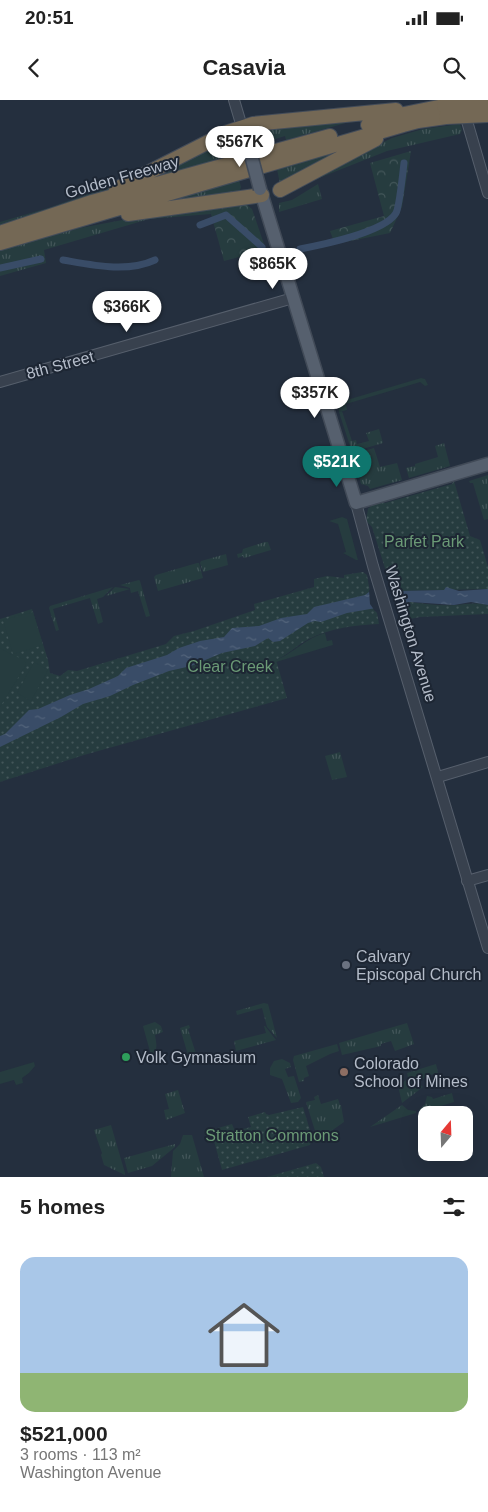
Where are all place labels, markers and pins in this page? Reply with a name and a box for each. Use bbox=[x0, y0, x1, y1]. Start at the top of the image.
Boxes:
pin: $567K bbox=[205, 126, 275, 168]
pin: $865K bbox=[238, 248, 308, 290]
pin: $366K bbox=[92, 290, 162, 333]
pin: $357K bbox=[280, 376, 350, 419]
pin: $521K bbox=[302, 446, 372, 488]
place label: Calvary Episcopal Church bbox=[356, 948, 481, 983]
marker: Calvary Episcopal Church bbox=[340, 959, 352, 971]
place label: Volk Gymnasium bbox=[136, 1049, 256, 1066]
marker: Volk Gymnasium bbox=[120, 1051, 132, 1063]
place label: Colorado School of Mines bbox=[354, 1055, 468, 1090]
marker: Colorado School of Mines bbox=[338, 1066, 350, 1078]

